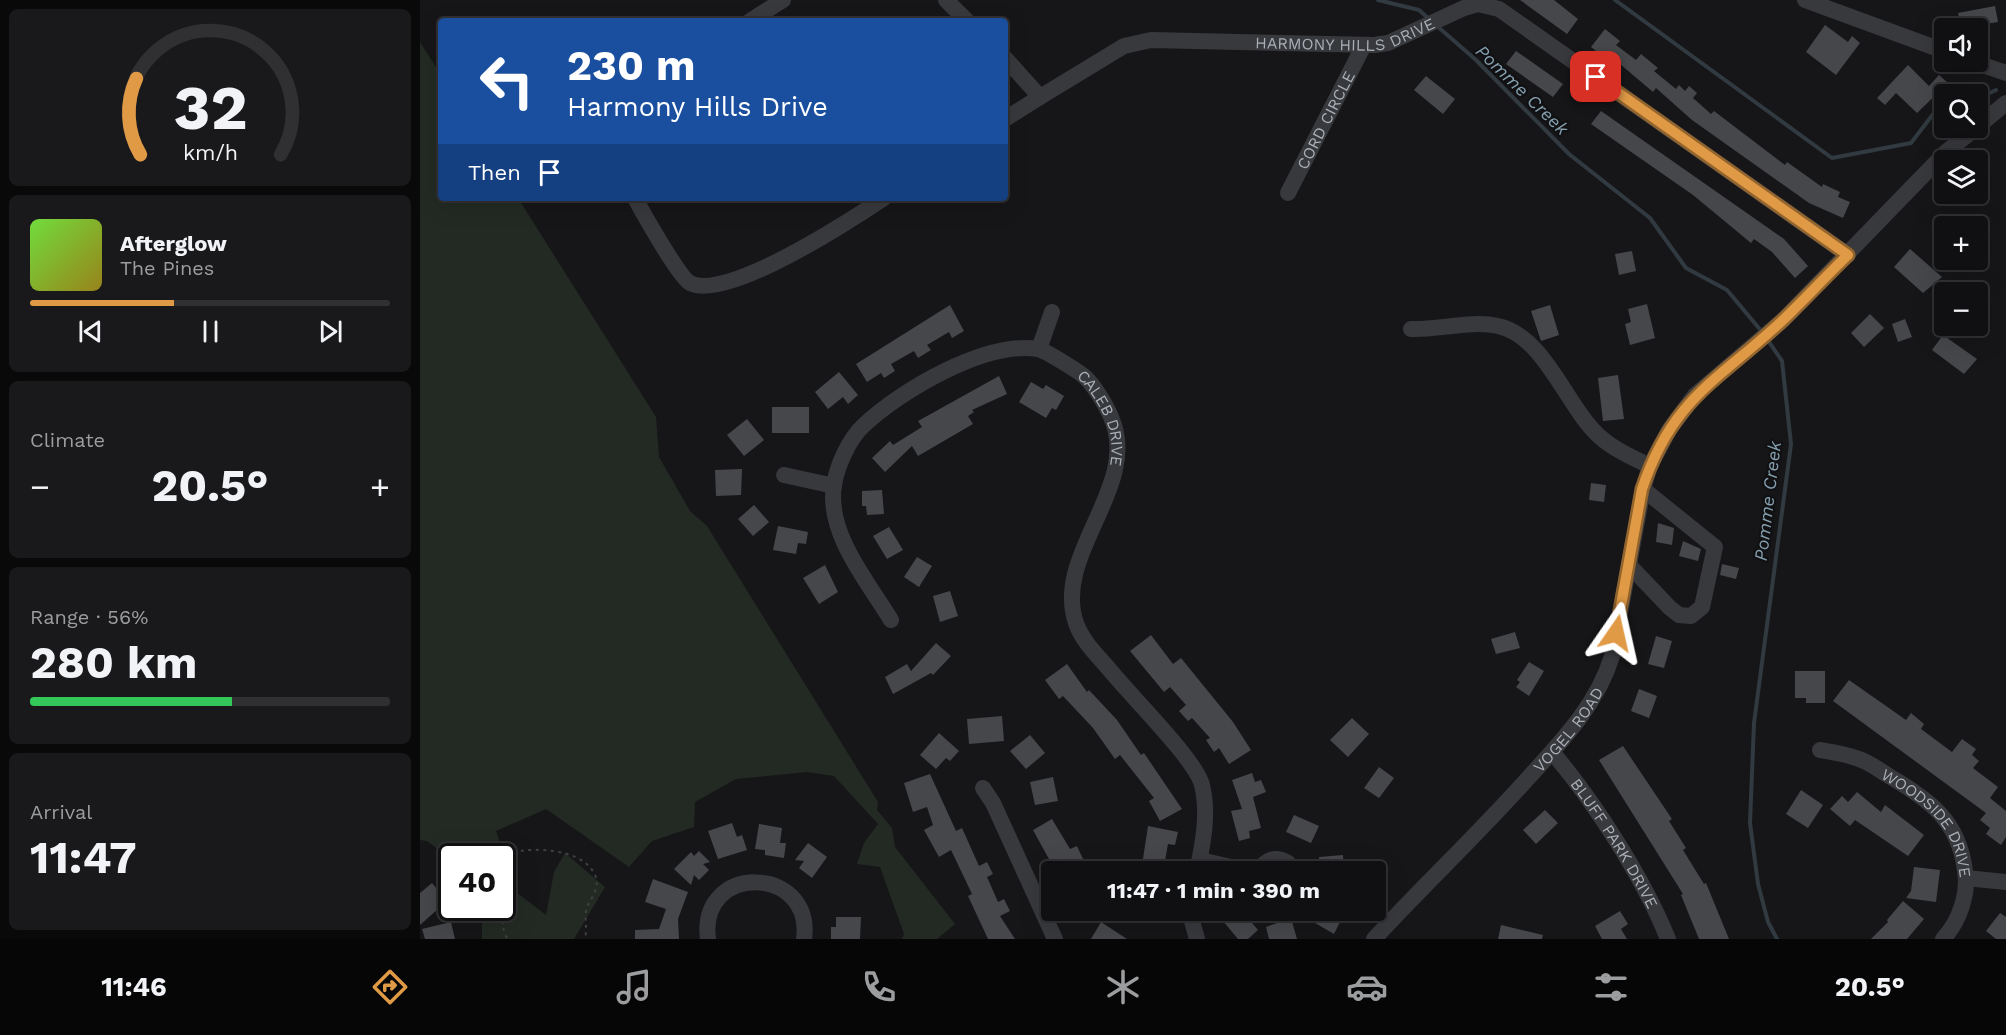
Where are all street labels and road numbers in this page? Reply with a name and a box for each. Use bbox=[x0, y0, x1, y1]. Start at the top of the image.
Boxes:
street label: HARMONY HILLS DRIVE bbox=[1255, 14, 1438, 55]
street label: CORD CIRCLE bbox=[1293, 68, 1359, 173]
street label: CALEB DRIVE bbox=[1074, 366, 1127, 467]
street label: VOGEL ROAD bbox=[1529, 684, 1607, 776]
street label: WOODSIDE DRIVE bbox=[1878, 765, 1975, 879]
street label: BLUFF PARK DRIVE bbox=[1567, 775, 1662, 912]

